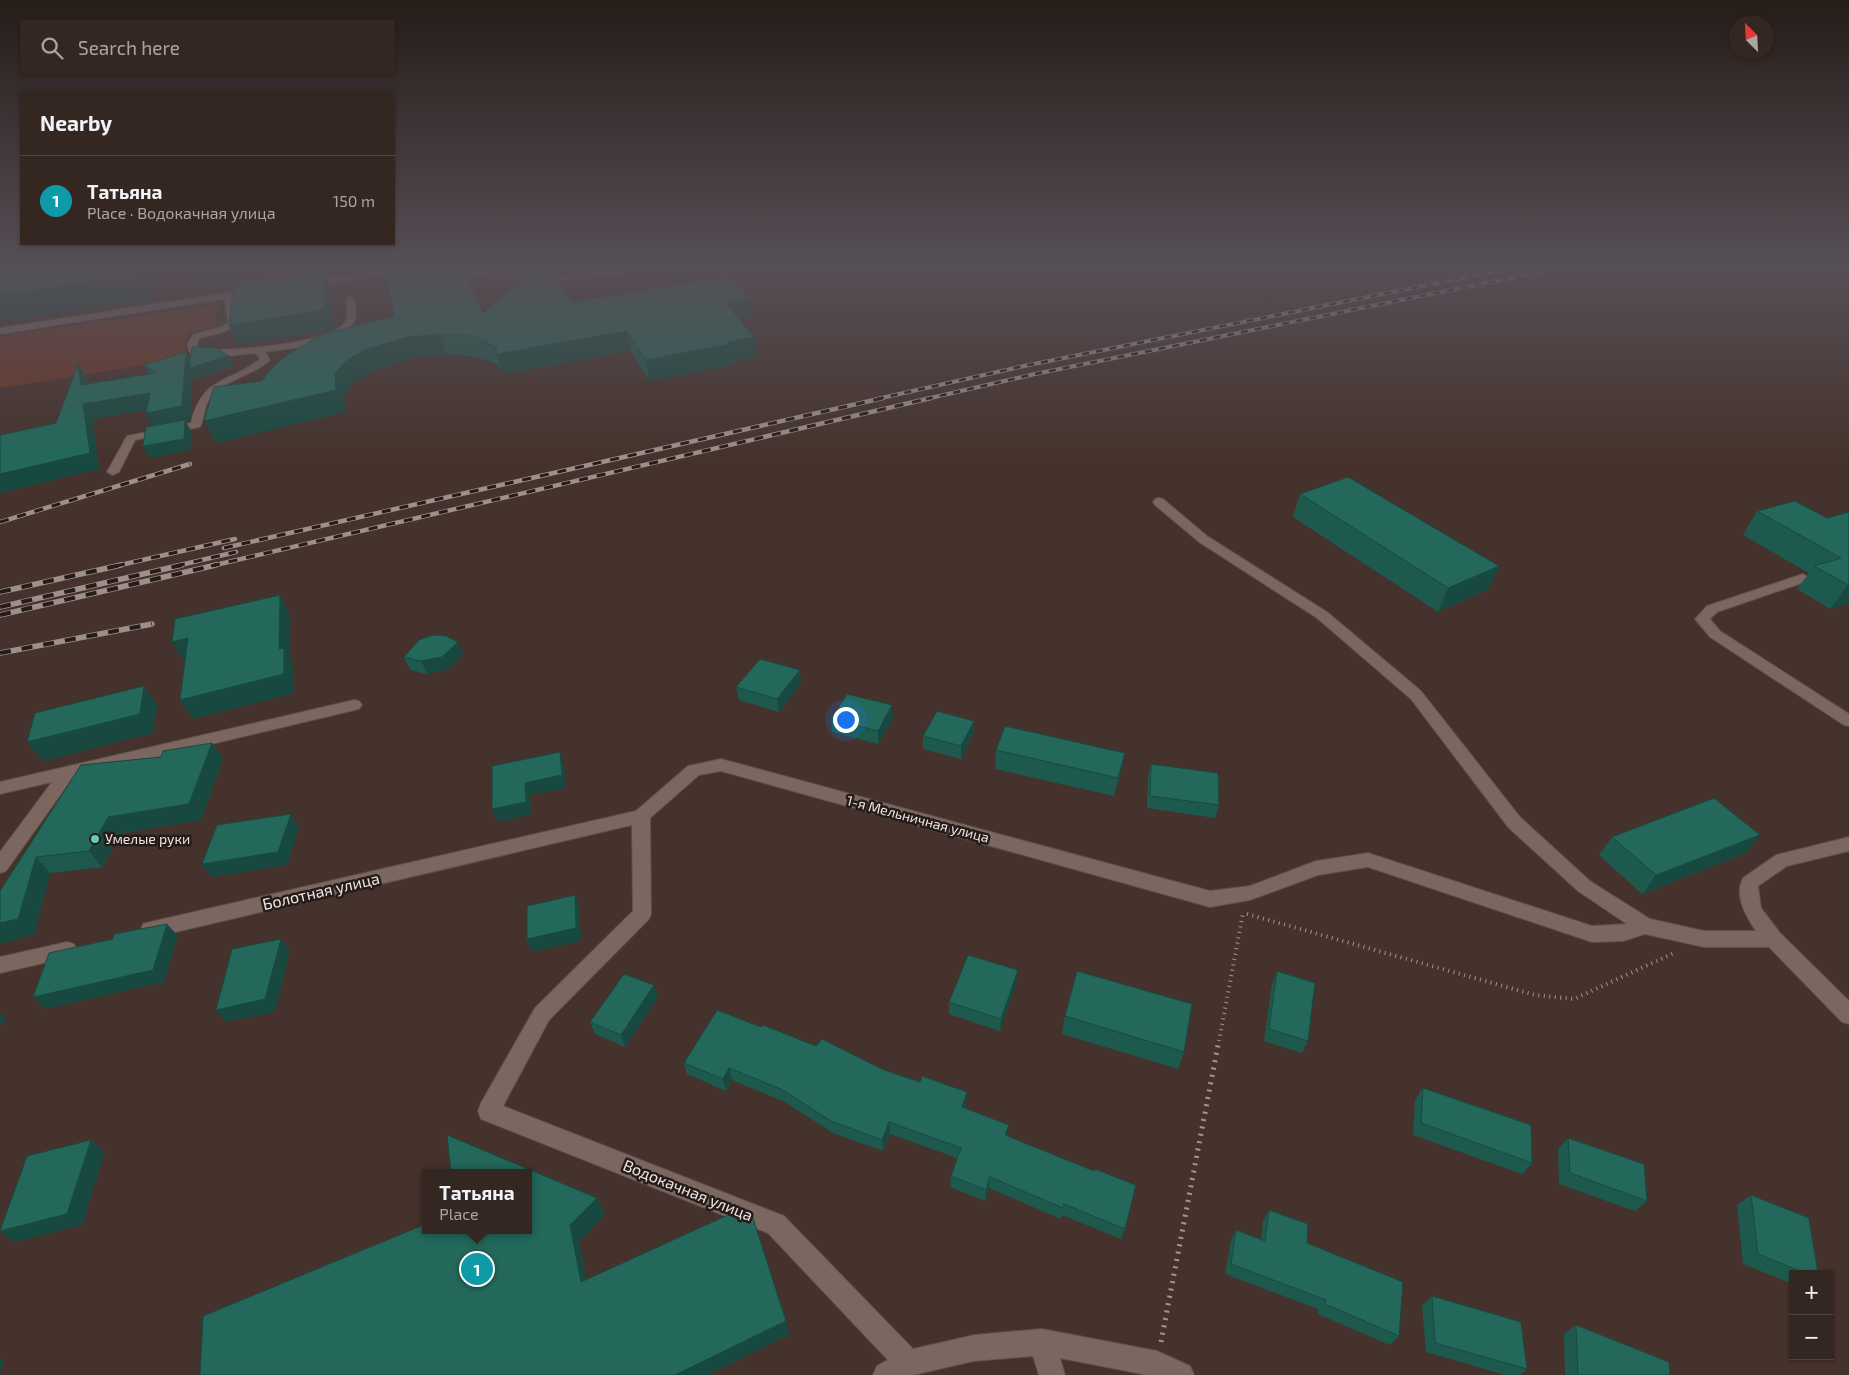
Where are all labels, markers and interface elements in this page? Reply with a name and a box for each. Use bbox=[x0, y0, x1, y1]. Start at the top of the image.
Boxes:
north arrow bbox=[1729, 15, 1774, 60]
search box bbox=[20, 20, 395, 75]
icon: search bbox=[38, 34, 66, 62]
text: Search here bbox=[78, 36, 180, 59]
text: Nearby bbox=[40, 110, 112, 135]
text: Татьяна bbox=[87, 180, 162, 203]
text: 1 bbox=[53, 191, 59, 210]
text: 150 m bbox=[333, 191, 375, 210]
text: Place · Водокачная улица bbox=[87, 203, 276, 222]
your location bbox=[833, 707, 859, 733]
street label: 1-я Мельничная улица bbox=[845, 791, 991, 846]
place label: Умелые руки bbox=[105, 830, 190, 847]
marker: Умелые руки bbox=[89, 833, 101, 845]
street label: Болотная улица bbox=[261, 868, 381, 914]
street label: Водокачная улица bbox=[620, 1155, 756, 1225]
popup bbox=[422, 1169, 532, 1234]
text: Татьяна bbox=[439, 1181, 515, 1204]
text: Place bbox=[439, 1204, 479, 1223]
pin: 1 bbox=[461, 1250, 493, 1288]
map controls bbox=[1789, 1270, 1834, 1360]
button: + bbox=[1789, 1270, 1834, 1315]
button: − bbox=[1789, 1315, 1834, 1360]

